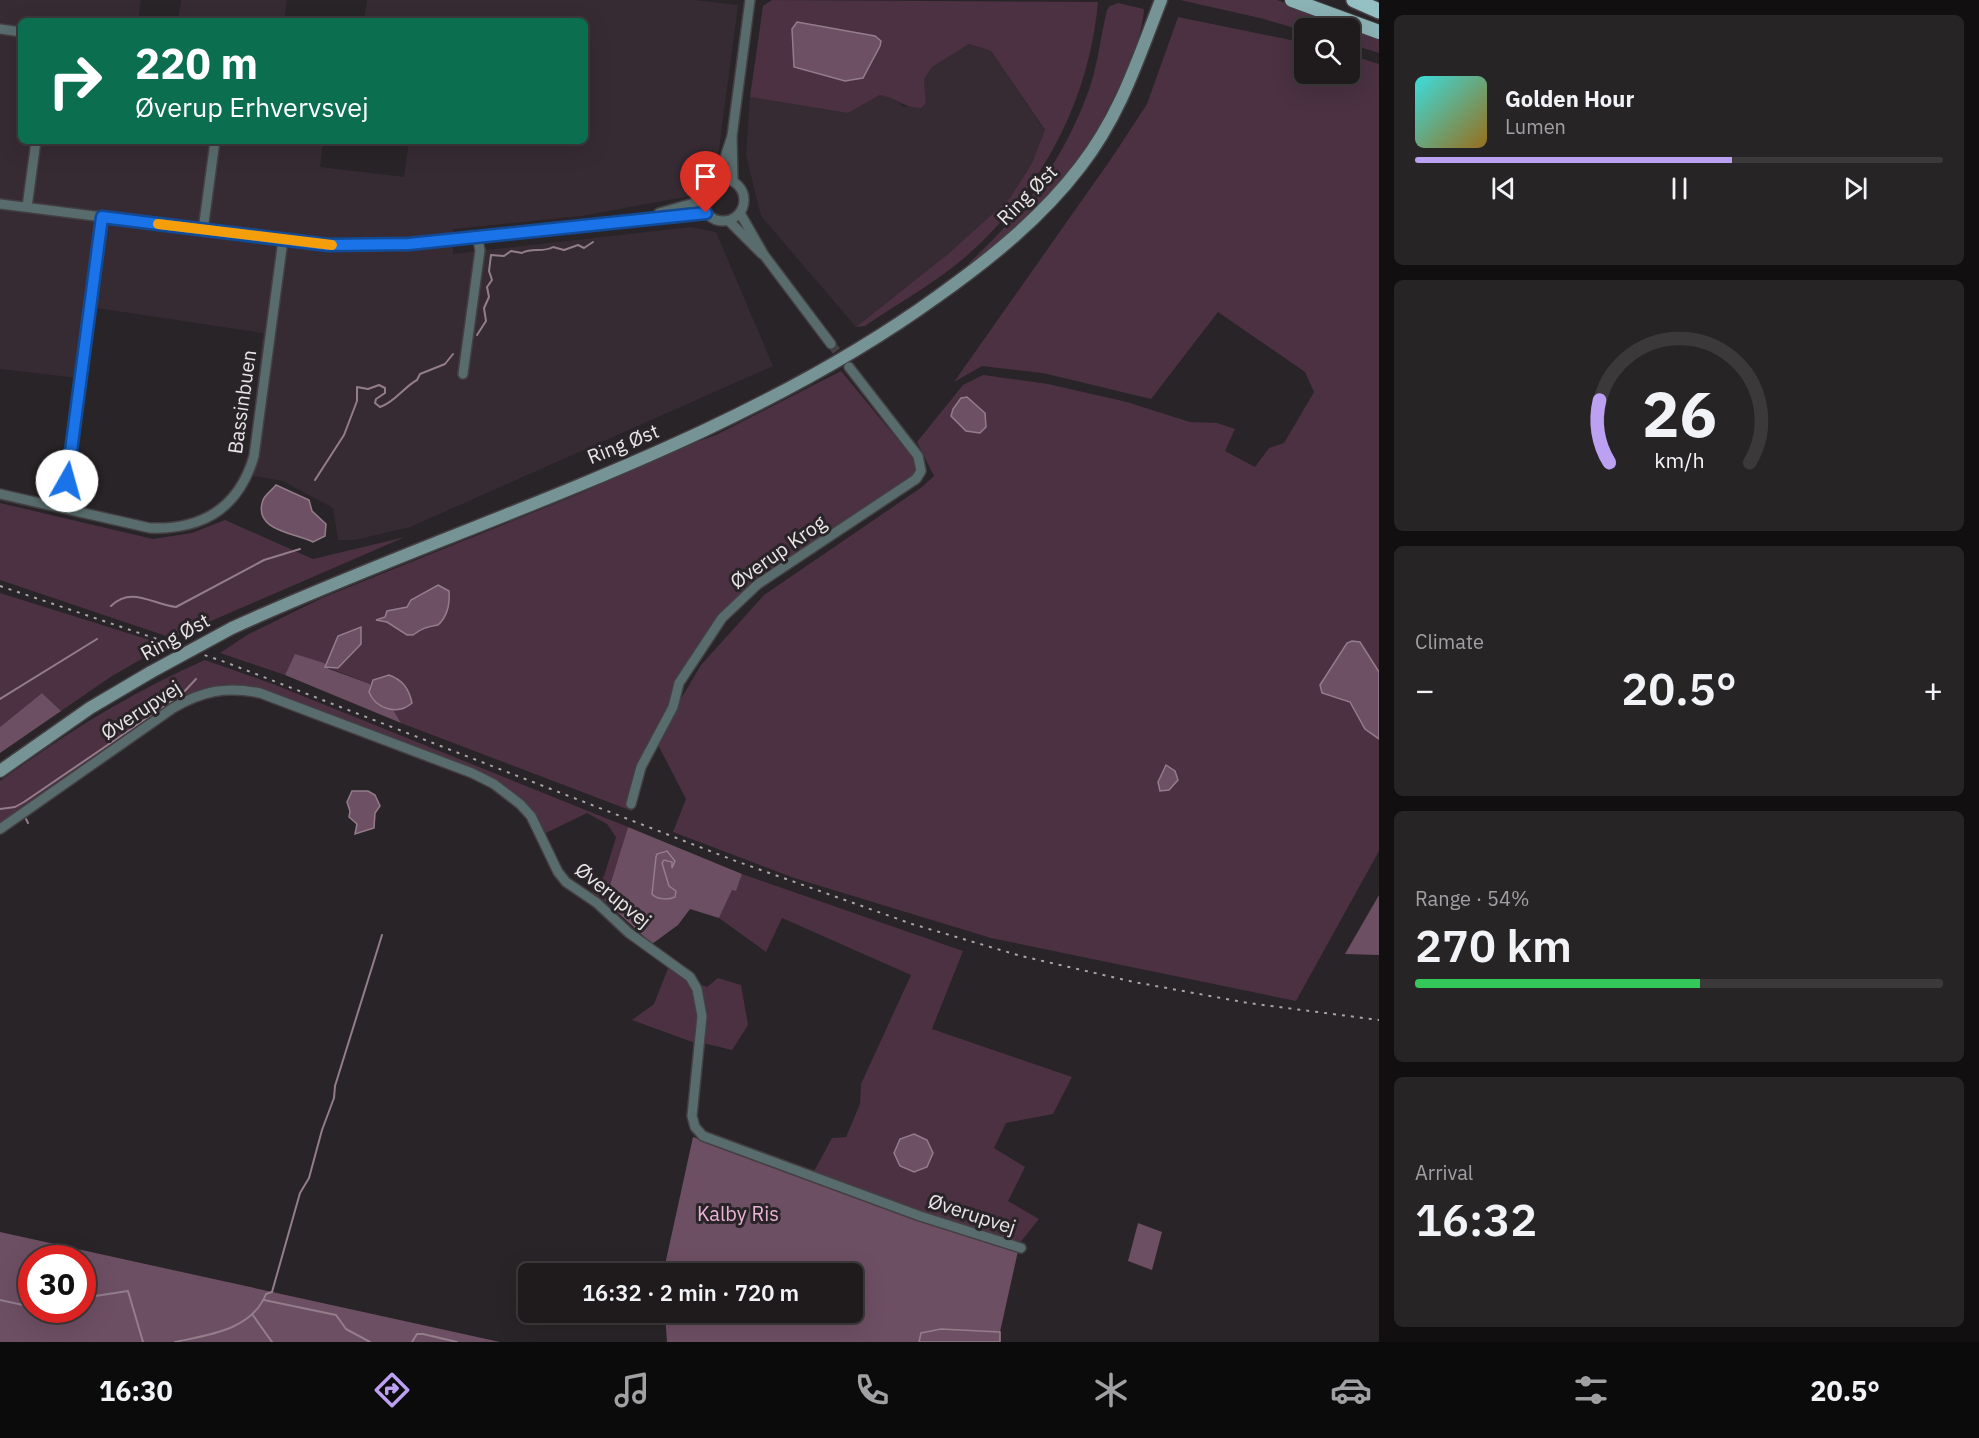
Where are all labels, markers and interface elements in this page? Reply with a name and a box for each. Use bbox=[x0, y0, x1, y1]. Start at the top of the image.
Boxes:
map controls bbox=[1294, 18, 1360, 84]
button: search bbox=[1294, 18, 1360, 84]
text: 220 m bbox=[135, 36, 258, 91]
icon: right bbox=[36, 42, 114, 120]
text: Golden Hour bbox=[1505, 84, 1634, 113]
text: Øverup Erhvervsvej bbox=[135, 89, 369, 124]
text: Lumen bbox=[1505, 113, 1566, 140]
pin bbox=[680, 151, 731, 213]
street label: Ring Øst bbox=[991, 159, 1063, 231]
icon: arrive bbox=[689, 160, 722, 193]
icon: previous bbox=[1487, 172, 1520, 205]
icon: pause bbox=[1663, 172, 1696, 205]
icon: next bbox=[1839, 172, 1872, 205]
street label: Bassinbuen bbox=[221, 348, 262, 456]
text: 26 bbox=[1642, 373, 1716, 454]
street label: Ring Øst bbox=[583, 417, 663, 470]
text: km/h bbox=[1654, 446, 1704, 474]
position arrow bbox=[35, 449, 99, 513]
street label: Øverup Krog bbox=[724, 508, 831, 595]
street label: Ring Øst bbox=[135, 607, 214, 667]
text: Climate bbox=[1415, 628, 1484, 655]
text: 20.5° bbox=[1621, 659, 1737, 717]
text: − bbox=[1415, 668, 1435, 711]
text: + bbox=[1923, 668, 1943, 711]
street label: Øverupvej bbox=[95, 674, 186, 746]
street label: Øverupvej bbox=[570, 856, 657, 934]
text: Range · 54% bbox=[1415, 885, 1530, 912]
text: 270 km bbox=[1415, 916, 1572, 974]
text: Arrival bbox=[1415, 1159, 1473, 1186]
street label: Øverupvej bbox=[925, 1187, 1019, 1240]
text: 16:32 bbox=[1415, 1190, 1537, 1248]
park label: Kalby Ris bbox=[697, 1200, 779, 1227]
speed limit sign: 30 bbox=[18, 1245, 96, 1323]
text: 16:32 · 2 min · 720 m bbox=[582, 1278, 799, 1307]
icon: directions bbox=[371, 1369, 413, 1411]
icon: music bbox=[611, 1369, 653, 1411]
icon: phone bbox=[851, 1369, 893, 1411]
icon: climate bbox=[1090, 1369, 1132, 1411]
icon: car bbox=[1330, 1369, 1372, 1411]
icon: filters bbox=[1570, 1369, 1612, 1411]
text: 16:30 bbox=[99, 1373, 173, 1408]
text: 20.5° bbox=[1810, 1373, 1880, 1408]

